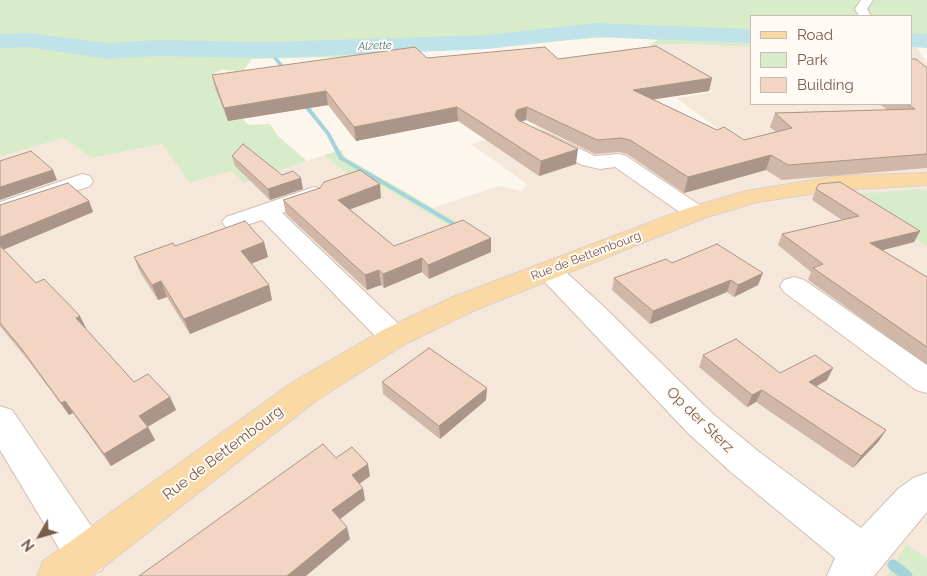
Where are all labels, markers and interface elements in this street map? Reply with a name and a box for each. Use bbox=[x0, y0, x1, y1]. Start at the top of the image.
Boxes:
legend bbox=[750, 15, 912, 105]
text: Road bbox=[797, 26, 833, 44]
water label: Alzette bbox=[358, 39, 392, 53]
text: Park bbox=[797, 51, 828, 69]
text: Building bbox=[797, 76, 854, 94]
street label: Rue de Bettembourg bbox=[529, 228, 643, 284]
street label: Op der Sterz bbox=[663, 383, 737, 457]
street label: Rue de Bettembourg bbox=[159, 402, 287, 504]
north arrow bbox=[15, 511, 65, 561]
text: N bbox=[19, 536, 38, 554]

